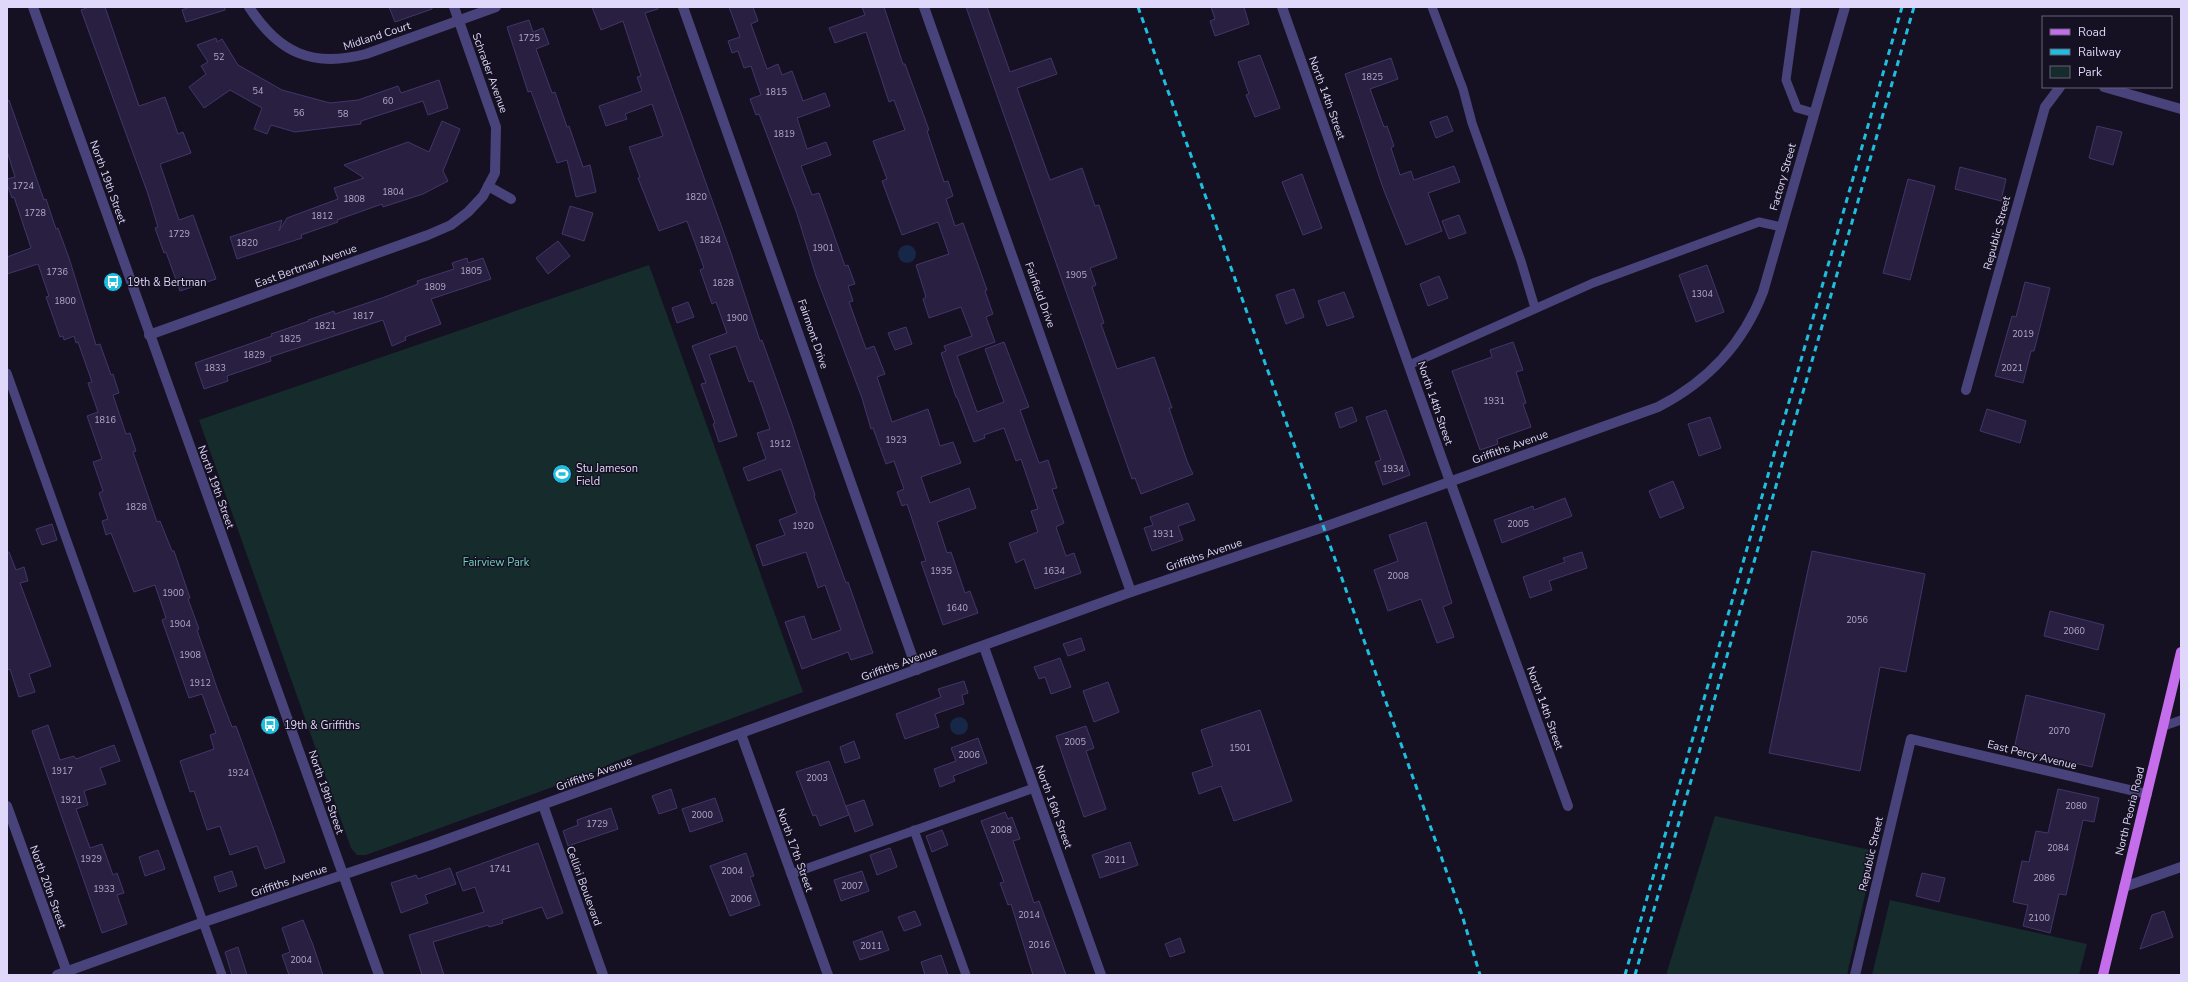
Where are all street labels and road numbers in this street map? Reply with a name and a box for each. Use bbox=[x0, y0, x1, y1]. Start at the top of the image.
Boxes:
street label: Midland Court bbox=[341, 18, 413, 54]
street label: Schrader Avenue bbox=[469, 31, 512, 115]
street label: North 14th Street bbox=[1305, 54, 1349, 142]
street label: North 19th Street bbox=[86, 138, 130, 226]
street label: Factory Street bbox=[1766, 141, 1800, 212]
street label: Republic Street bbox=[1980, 194, 2014, 272]
street label: East Bertman Avenue bbox=[253, 241, 359, 291]
street label: Fairfield Drive bbox=[1021, 260, 1059, 330]
street label: Fairmont Drive bbox=[794, 297, 832, 371]
street label: North 14th Street bbox=[1414, 359, 1456, 447]
street label: Griffiths Avenue bbox=[1470, 426, 1550, 468]
street label: North 19th Street bbox=[194, 443, 238, 531]
street label: Griffiths Avenue bbox=[1164, 535, 1244, 575]
street label: Griffiths Avenue bbox=[859, 643, 939, 685]
street label: North 14th Street bbox=[1523, 664, 1567, 752]
street label: East Percy Avenue bbox=[1986, 737, 2078, 773]
street label: North 19th Street bbox=[305, 748, 347, 836]
street label: Griffiths Avenue bbox=[554, 753, 634, 795]
street label: North 16th Street bbox=[1032, 763, 1076, 851]
street label: North Peoria Road bbox=[2112, 765, 2148, 857]
street label: North 17th Street bbox=[773, 806, 817, 894]
street label: Republic Street bbox=[1855, 815, 1887, 893]
street label: North 20th Street bbox=[26, 843, 70, 931]
street label: Cellini Boulevard bbox=[563, 844, 605, 928]
street label: Griffiths Avenue bbox=[249, 861, 329, 901]

